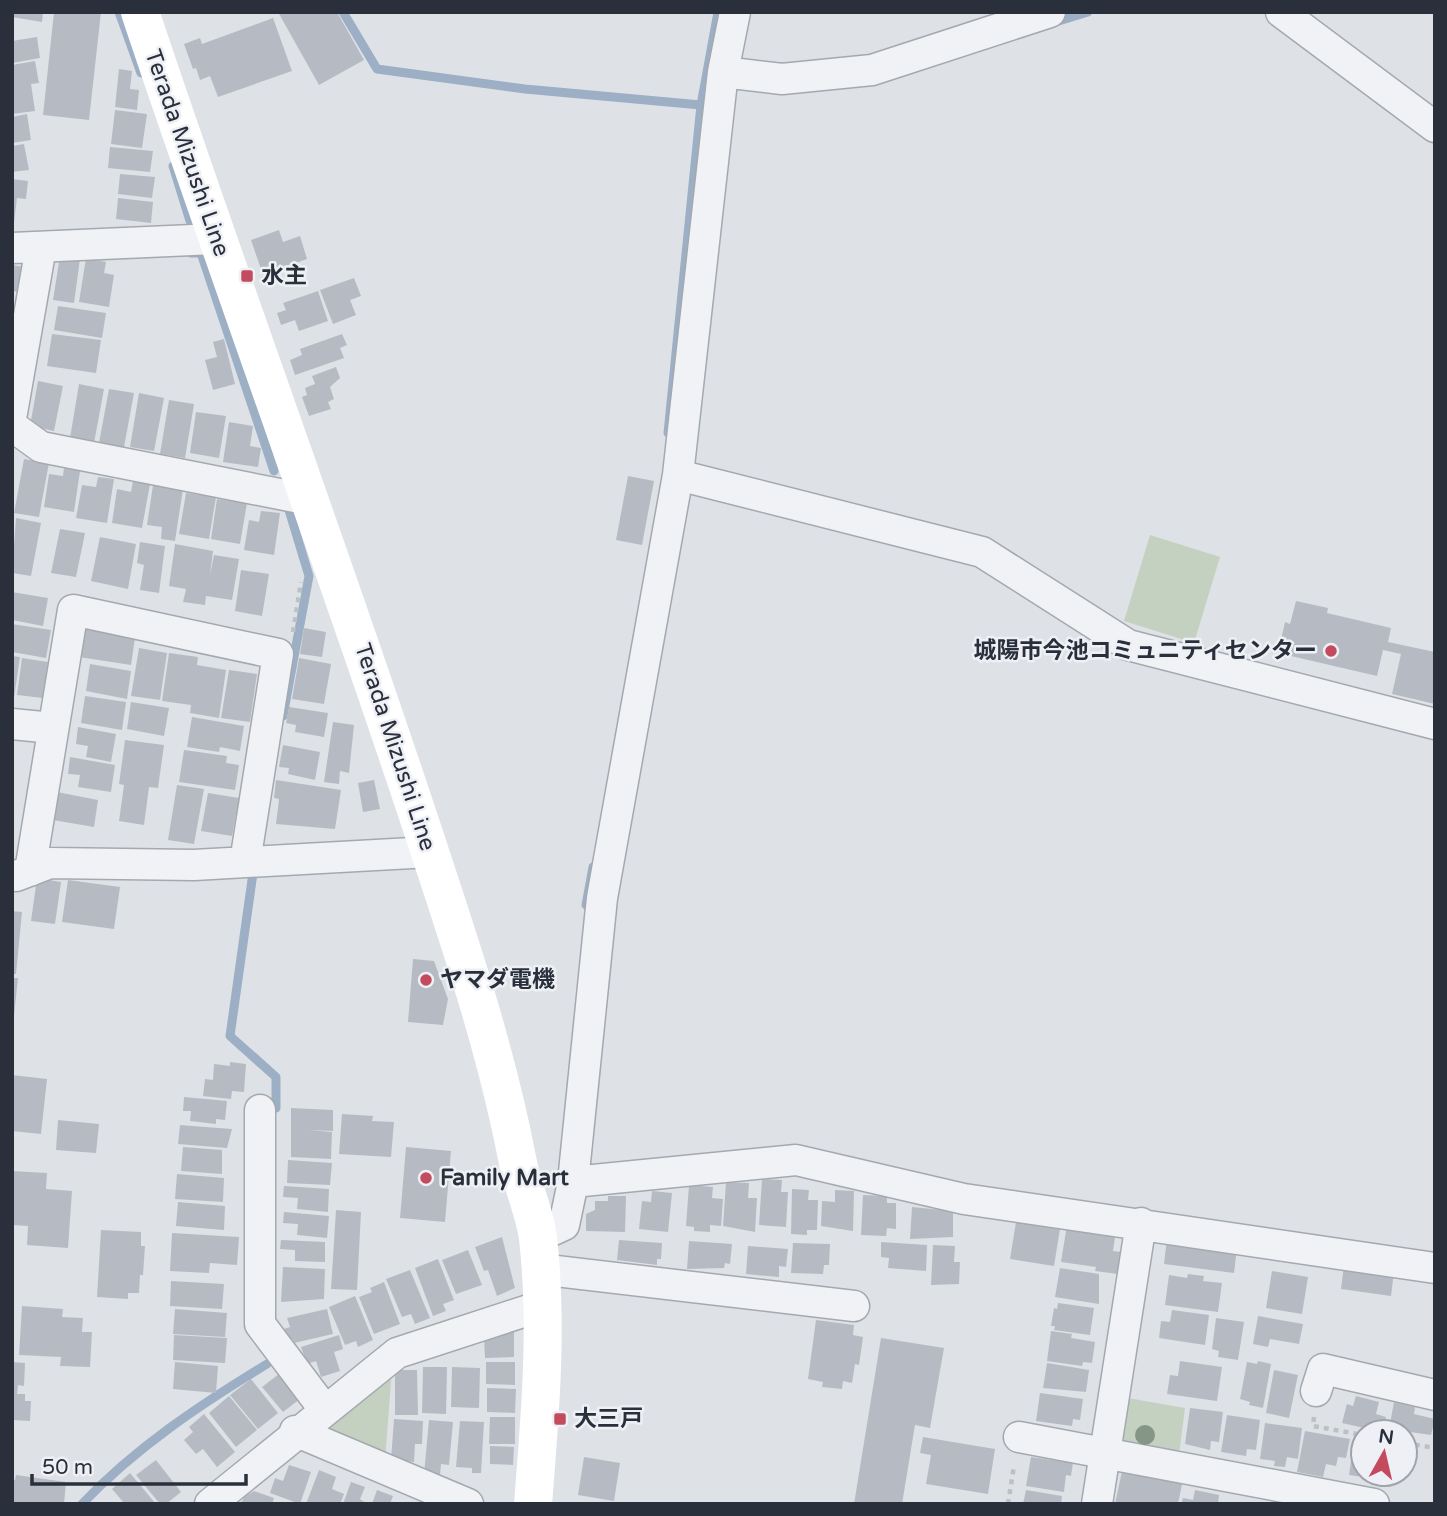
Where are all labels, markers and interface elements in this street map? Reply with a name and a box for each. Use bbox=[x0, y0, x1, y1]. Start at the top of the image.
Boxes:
street label: Terada Mizushi Line bbox=[138, 46, 236, 260]
place label: 水主 bbox=[261, 262, 307, 290]
marker: 水主 bbox=[239, 268, 255, 284]
place label: 城陽市今池コミュニティセンター bbox=[973, 637, 1317, 665]
street label: Terada Mizushi Line bbox=[348, 640, 442, 854]
marker: 城陽市今池コミュニティセンター bbox=[1323, 643, 1339, 659]
place label: ヤマダ電機 bbox=[440, 966, 555, 994]
marker: ヤマダ電機 bbox=[418, 972, 434, 988]
place label: Family Mart bbox=[440, 1164, 569, 1192]
marker: Family Mart bbox=[418, 1170, 434, 1186]
place label: 大三戸 bbox=[574, 1405, 643, 1433]
marker: 大三戸 bbox=[552, 1411, 568, 1427]
north arrow bbox=[1349, 1418, 1419, 1488]
text: N bbox=[1377, 1425, 1395, 1449]
scale bar bbox=[32, 1442, 245, 1486]
text: 50 m bbox=[42, 1455, 93, 1480]

